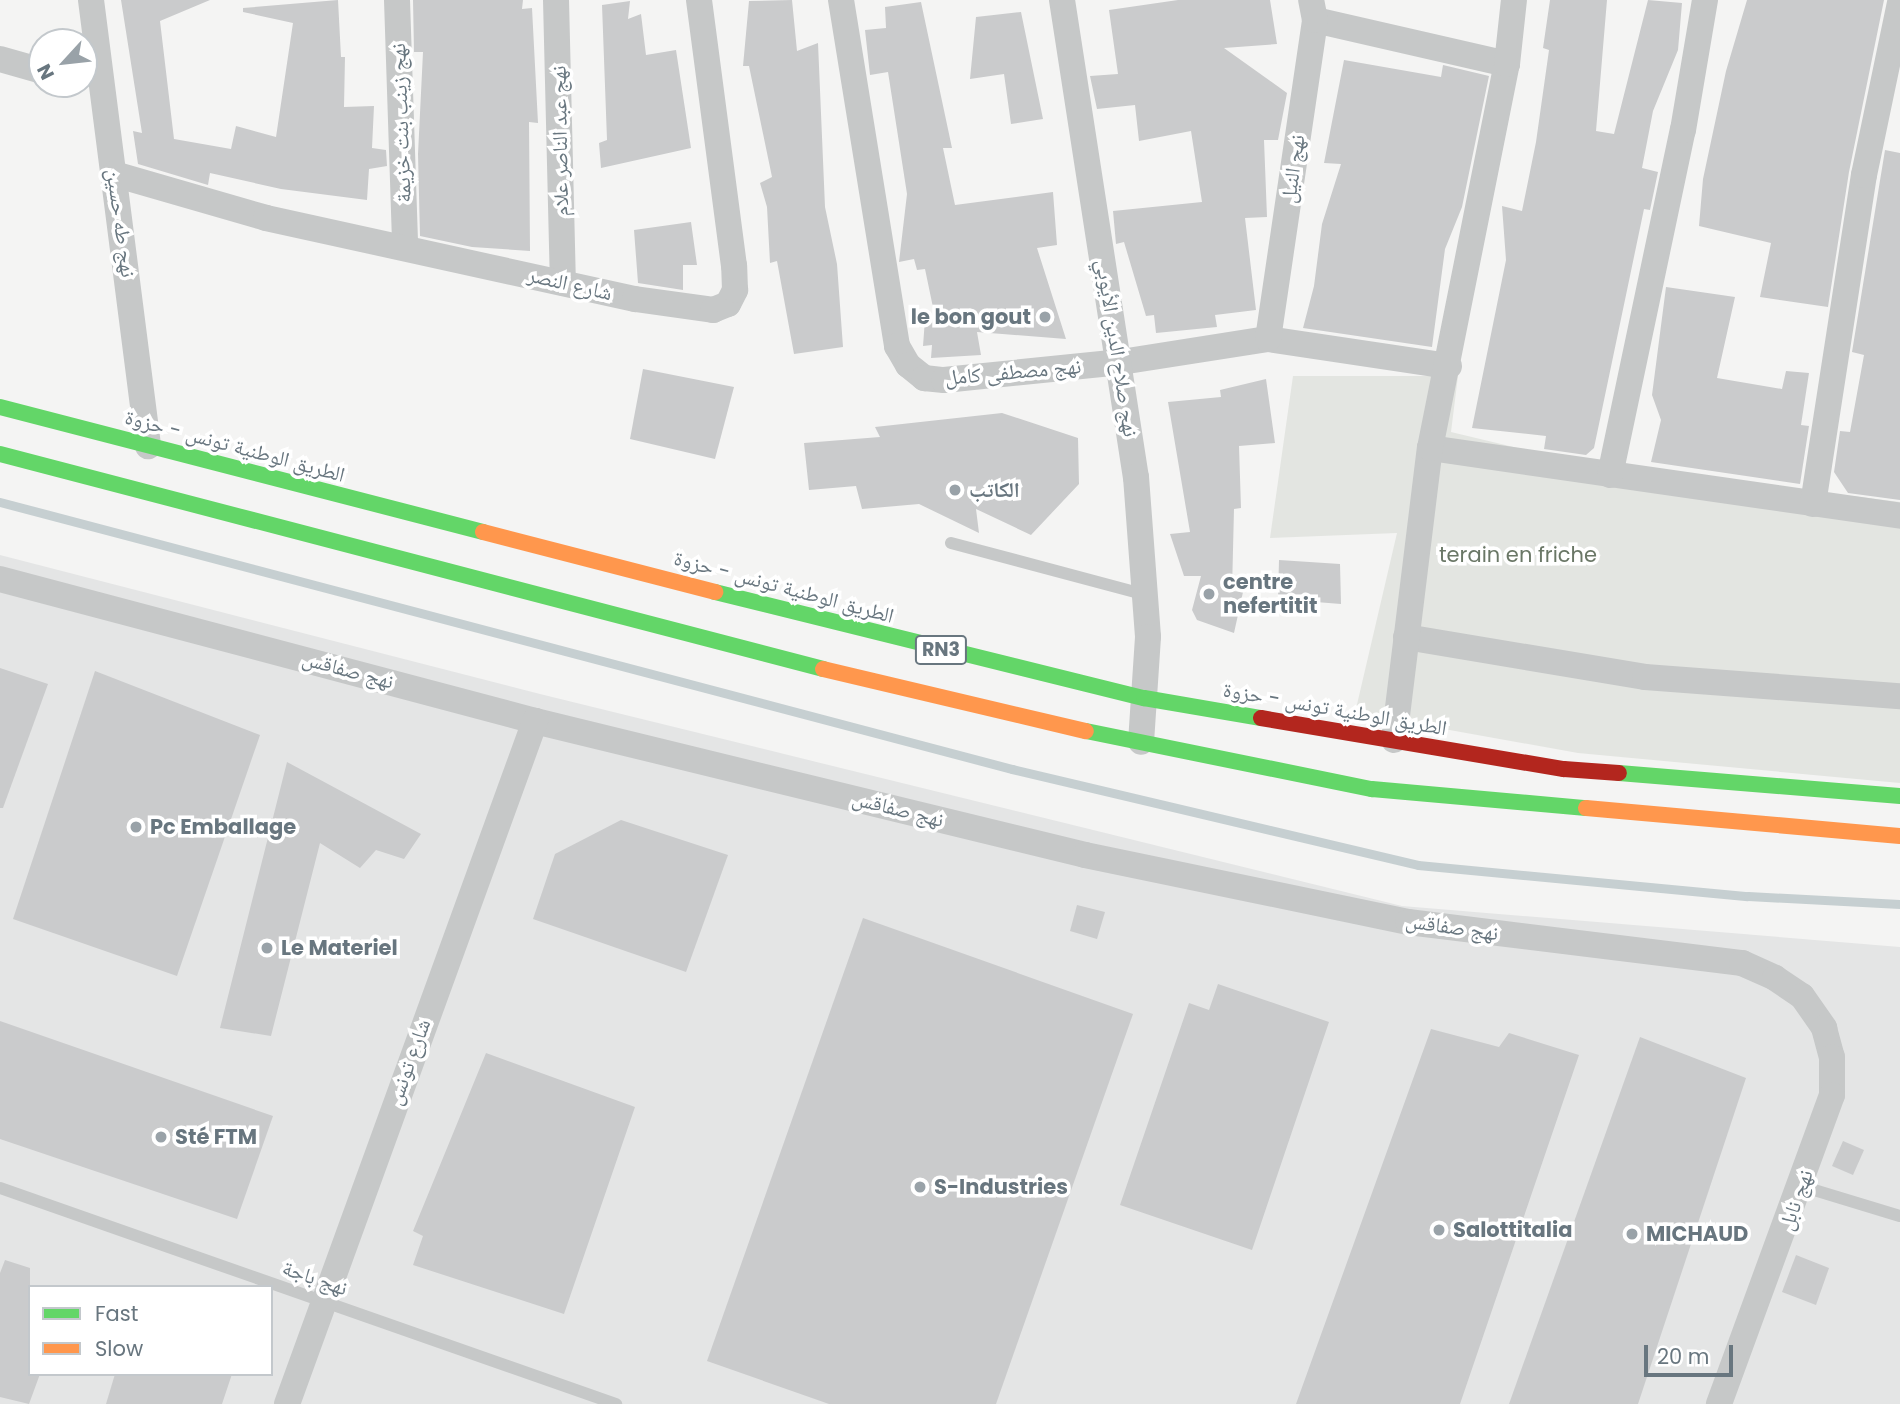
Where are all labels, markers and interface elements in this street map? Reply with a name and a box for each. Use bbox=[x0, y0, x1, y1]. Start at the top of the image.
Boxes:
north arrow bbox=[28, 28, 98, 98]
street label: نهج زينب بنت خزيمة bbox=[386, 43, 416, 203]
text: N bbox=[30, 59, 61, 84]
street label: نهج عبد الناصر علام bbox=[546, 65, 574, 217]
street label: نهج النيل bbox=[1276, 133, 1310, 205]
street label: نهج طه حسين bbox=[101, 167, 141, 279]
street label: نهج صلاح الدين الأيوبي bbox=[1091, 258, 1143, 438]
street label: شارع النصر bbox=[525, 262, 615, 306]
place label: le bon gout bbox=[911, 304, 1031, 330]
marker: le bon gout bbox=[1037, 309, 1053, 325]
street label: نهج مصطفى كامل bbox=[944, 353, 1082, 391]
street label: الطريق الوطنية تونس - حزوة bbox=[122, 405, 348, 487]
place label: الكاتب bbox=[969, 477, 1020, 503]
marker: الكاتب bbox=[947, 482, 963, 498]
park label: terain en friche bbox=[1439, 542, 1597, 568]
street label: الطريق الوطنية تونس - حزوة bbox=[671, 546, 897, 628]
place label: centre nefertitit bbox=[1223, 569, 1318, 619]
marker: centre nefertitit bbox=[1201, 586, 1217, 602]
road number: RN3 bbox=[915, 635, 967, 666]
street label: نهج صفاقس bbox=[300, 646, 396, 694]
street label: الطريق الوطنية تونس - حزوة bbox=[1221, 677, 1449, 741]
street label: نهج صفاقس bbox=[850, 785, 946, 833]
place label: Pc Emballage bbox=[150, 814, 296, 840]
marker: Pc Emballage bbox=[128, 819, 144, 835]
street label: نهج صفاقس bbox=[1404, 908, 1500, 946]
place label: Le Materiel bbox=[281, 935, 398, 961]
marker: Le Materiel bbox=[259, 940, 275, 956]
street label: شارع تونس bbox=[382, 1016, 436, 1108]
place label: Sté FTM bbox=[175, 1124, 257, 1150]
marker: Sté FTM bbox=[153, 1129, 169, 1145]
street label: نهج نابل bbox=[1773, 1166, 1819, 1234]
place label: S-Industries bbox=[934, 1174, 1068, 1200]
marker: S-Industries bbox=[912, 1179, 928, 1195]
place label: Salottitalia bbox=[1453, 1217, 1572, 1243]
place label: MICHAUD bbox=[1646, 1221, 1748, 1247]
marker: Salottitalia bbox=[1431, 1222, 1447, 1238]
marker: MICHAUD bbox=[1624, 1226, 1640, 1242]
street label: نهج باجة bbox=[279, 1255, 351, 1301]
legend bbox=[28, 1285, 273, 1376]
text: Fast bbox=[95, 1299, 138, 1328]
scale bar bbox=[1648, 1330, 1737, 1374]
text: Slow bbox=[95, 1334, 143, 1363]
text: 20 m bbox=[1657, 1342, 1710, 1371]

